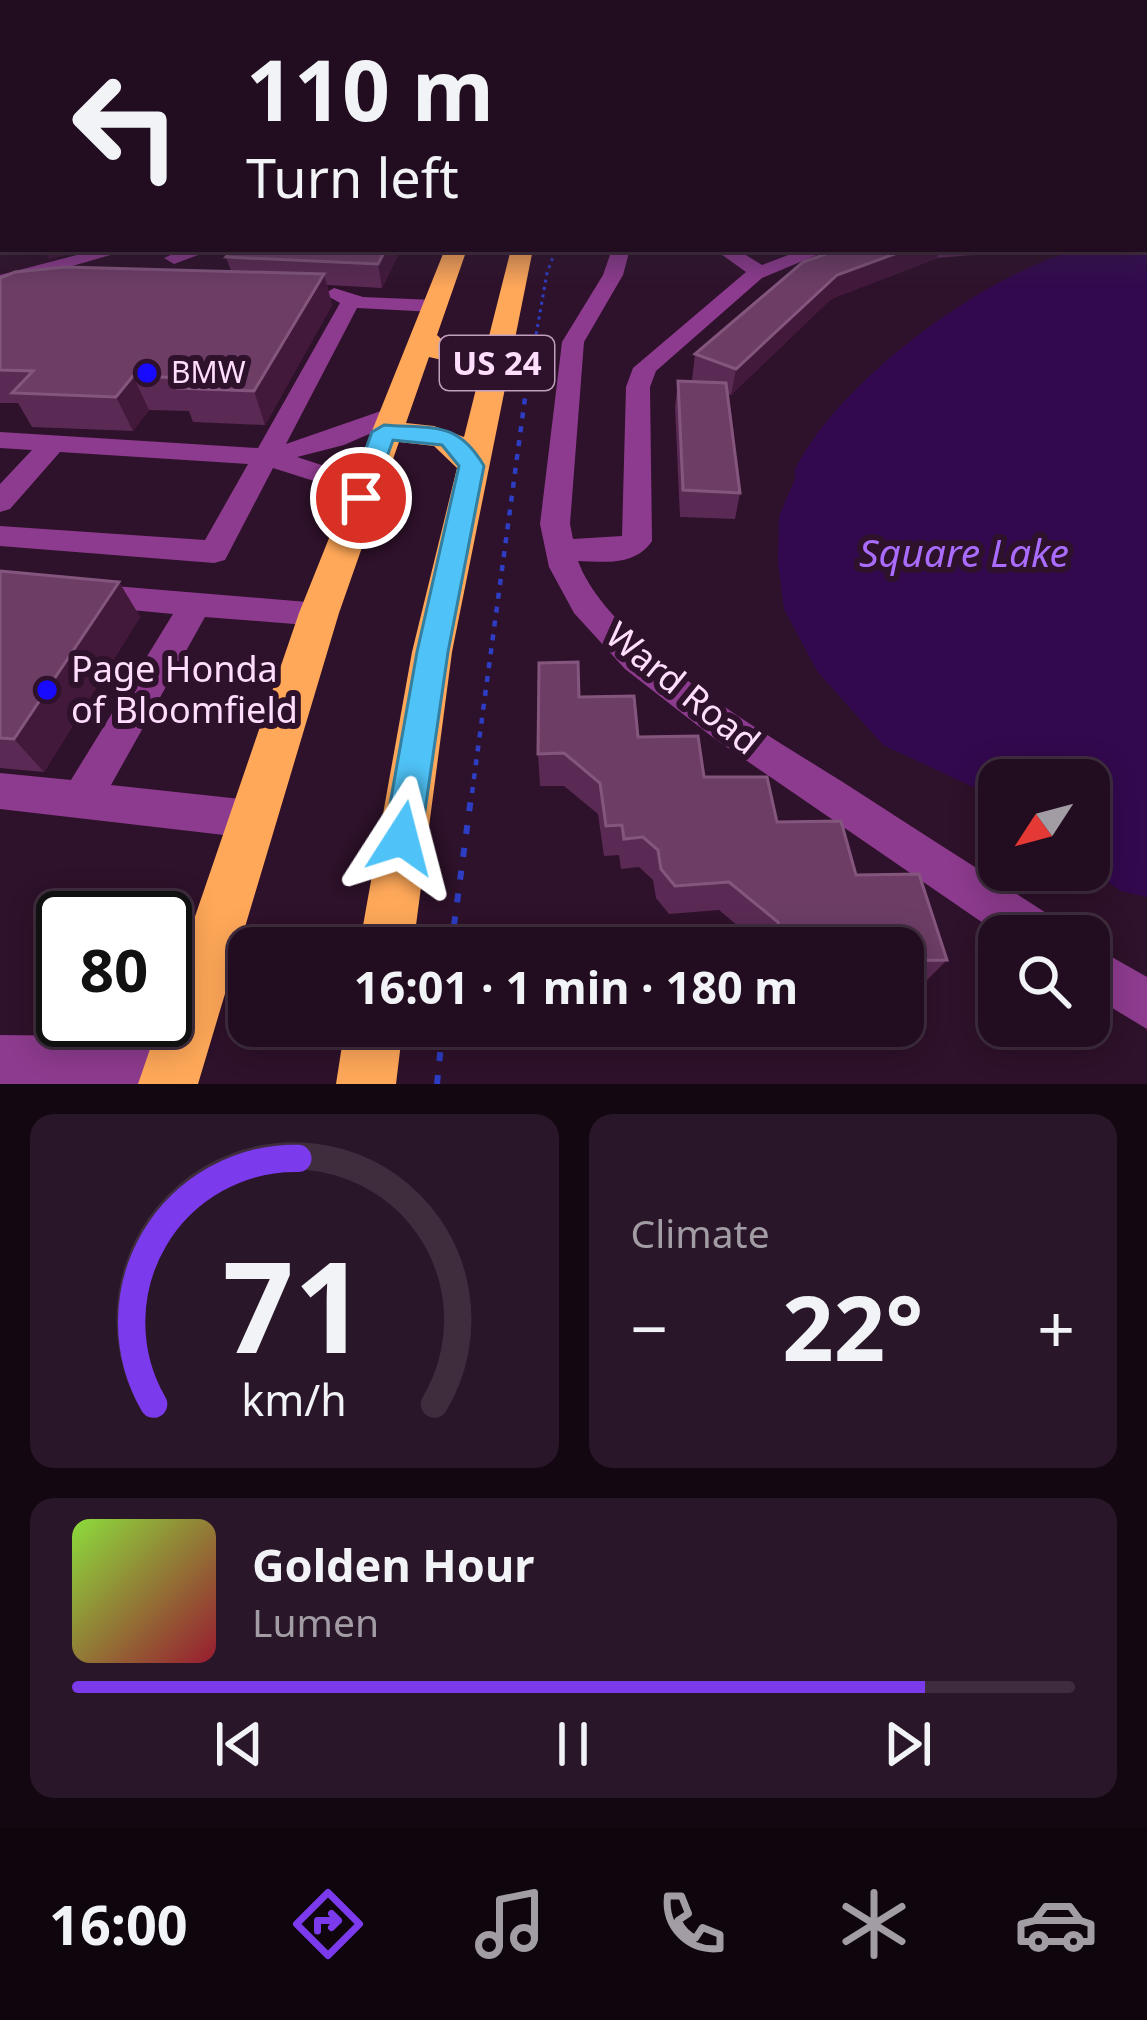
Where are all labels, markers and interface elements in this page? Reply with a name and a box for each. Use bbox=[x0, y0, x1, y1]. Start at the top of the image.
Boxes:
text: 110 m bbox=[246, 31, 494, 146]
icon: left bbox=[48, 48, 204, 204]
text: Turn left bbox=[246, 140, 459, 214]
road number: US 24 bbox=[440, 336, 554, 390]
place label: BMW bbox=[171, 351, 246, 392]
marker: BMW bbox=[134, 360, 160, 386]
pin bbox=[310, 447, 412, 549]
icon: arrive bbox=[328, 465, 394, 531]
water label: Square Lake bbox=[859, 525, 1069, 578]
street label: Ward Road bbox=[596, 610, 771, 765]
place label: Page Honda of Bloomfield bbox=[71, 644, 298, 734]
marker: Page Honda of Bloomfield bbox=[34, 677, 60, 703]
north arrow bbox=[978, 759, 1110, 891]
map controls bbox=[978, 759, 1110, 1047]
position arrow bbox=[339, 775, 465, 901]
speed limit sign: 80 bbox=[36, 891, 192, 1047]
button: search bbox=[978, 915, 1110, 1047]
text: 16:01 · 1 min · 180 m bbox=[354, 956, 798, 1017]
text: Climate bbox=[631, 1206, 770, 1259]
text: 71 bbox=[223, 1220, 366, 1390]
text: 22° bbox=[782, 1265, 923, 1387]
text: − bbox=[631, 1282, 668, 1372]
text: + bbox=[1037, 1282, 1075, 1372]
text: km/h bbox=[242, 1370, 347, 1429]
text: Golden Hour bbox=[252, 1534, 534, 1595]
text: Lumen bbox=[252, 1595, 379, 1648]
icon: previous bbox=[206, 1711, 272, 1777]
icon: pause bbox=[540, 1711, 606, 1777]
icon: next bbox=[875, 1711, 941, 1777]
icon: directions bbox=[286, 1882, 370, 1966]
icon: music bbox=[468, 1882, 552, 1966]
icon: phone bbox=[650, 1882, 734, 1966]
icon: climate bbox=[832, 1882, 916, 1966]
icon: car bbox=[1014, 1882, 1098, 1966]
text: 16:00 bbox=[49, 1887, 188, 1961]

